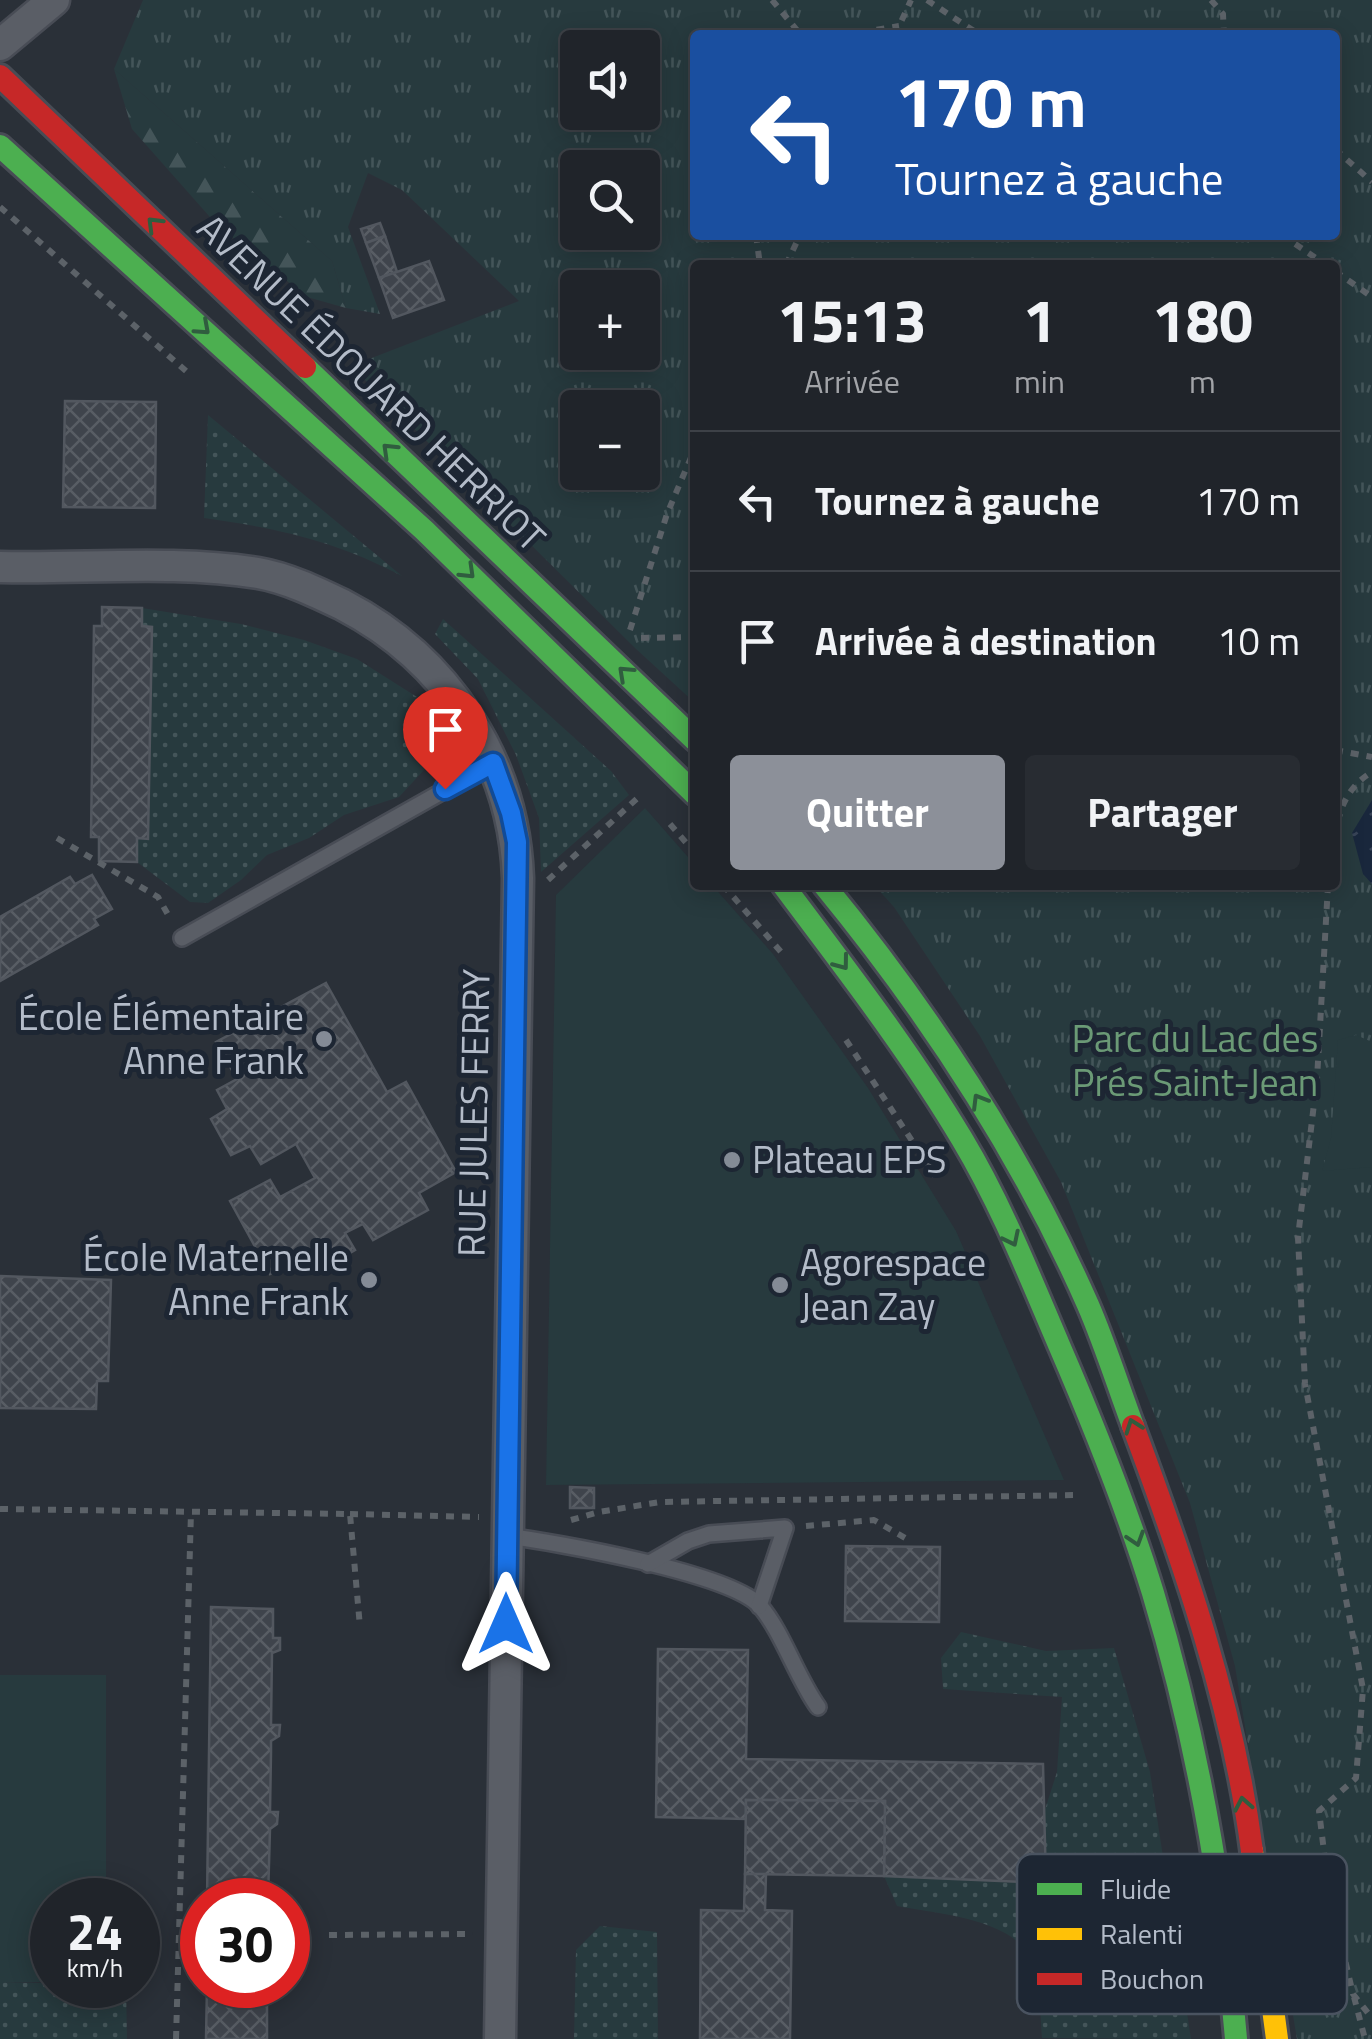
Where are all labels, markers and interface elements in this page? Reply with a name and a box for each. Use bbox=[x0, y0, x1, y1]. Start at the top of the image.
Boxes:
map controls bbox=[560, 30, 660, 490]
button: sound bbox=[560, 30, 660, 130]
text: 170 m bbox=[895, 48, 1087, 154]
icon: left bbox=[730, 70, 860, 200]
text: Tournez à gauche bbox=[895, 144, 1224, 212]
button: search bbox=[560, 150, 660, 250]
street label: AVENUE ÉDOUARD HERRIOT bbox=[184, 200, 559, 565]
one-way arrow bbox=[148, 218, 166, 236]
button: + bbox=[560, 270, 660, 370]
text: 15:13 bbox=[777, 274, 927, 365]
text: 1 bbox=[1023, 274, 1056, 365]
text: 180 bbox=[1152, 274, 1253, 365]
one-way arrow bbox=[191, 316, 210, 334]
text: Arrivée bbox=[804, 357, 900, 405]
text: min bbox=[1014, 357, 1065, 405]
text: m bbox=[1189, 357, 1216, 405]
button: − bbox=[560, 390, 660, 490]
one-way arrow bbox=[382, 444, 400, 462]
text: Tournez à gauche bbox=[815, 472, 1100, 530]
text: 170 m bbox=[1196, 472, 1300, 530]
icon: left bbox=[730, 474, 785, 529]
one-way arrow bbox=[456, 560, 474, 578]
text: Arrivée à destination bbox=[815, 612, 1157, 670]
text: 10 m bbox=[1217, 612, 1300, 670]
icon: arrive bbox=[730, 614, 785, 669]
one-way arrow bbox=[618, 667, 636, 685]
pin bbox=[403, 687, 488, 790]
icon: arrive bbox=[418, 702, 473, 757]
button: Quitter bbox=[730, 755, 1005, 870]
button: Partager bbox=[1025, 755, 1300, 870]
one-way arrow bbox=[830, 952, 847, 970]
street label: RUE JULES FERRY bbox=[441, 968, 505, 1258]
place label: École Élémentaire Anne Frank bbox=[18, 987, 304, 1089]
park label: Parc du Lac des Prés Saint-Jean bbox=[1072, 1009, 1318, 1111]
marker: École Élémentaire Anne Frank bbox=[313, 1028, 335, 1050]
one-way arrow bbox=[972, 1094, 991, 1112]
place label: Plateau EPS bbox=[752, 1130, 947, 1188]
marker: Plateau EPS bbox=[721, 1149, 743, 1171]
place label: École Maternelle Anne Frank bbox=[83, 1228, 349, 1330]
one-way arrow bbox=[999, 1229, 1019, 1247]
place label: Agorespace Jean Zay bbox=[800, 1233, 986, 1335]
marker: École Maternelle Anne Frank bbox=[358, 1269, 380, 1291]
marker: Agorespace Jean Zay bbox=[769, 1274, 791, 1296]
one-way arrow bbox=[1124, 1418, 1144, 1435]
one-way arrow bbox=[1124, 1530, 1144, 1547]
position arrow bbox=[454, 1572, 558, 1676]
one-way arrow bbox=[1234, 1796, 1255, 1813]
legend bbox=[1017, 1854, 1347, 2014]
text: Fluide bbox=[1100, 1867, 1171, 1910]
speed limit sign: 30 bbox=[180, 1878, 310, 2008]
text: 24 bbox=[67, 1893, 123, 1969]
text: Ralenti bbox=[1100, 1912, 1183, 1955]
text: km/h bbox=[67, 1949, 123, 1987]
text: Bouchon bbox=[1100, 1957, 1204, 2000]

